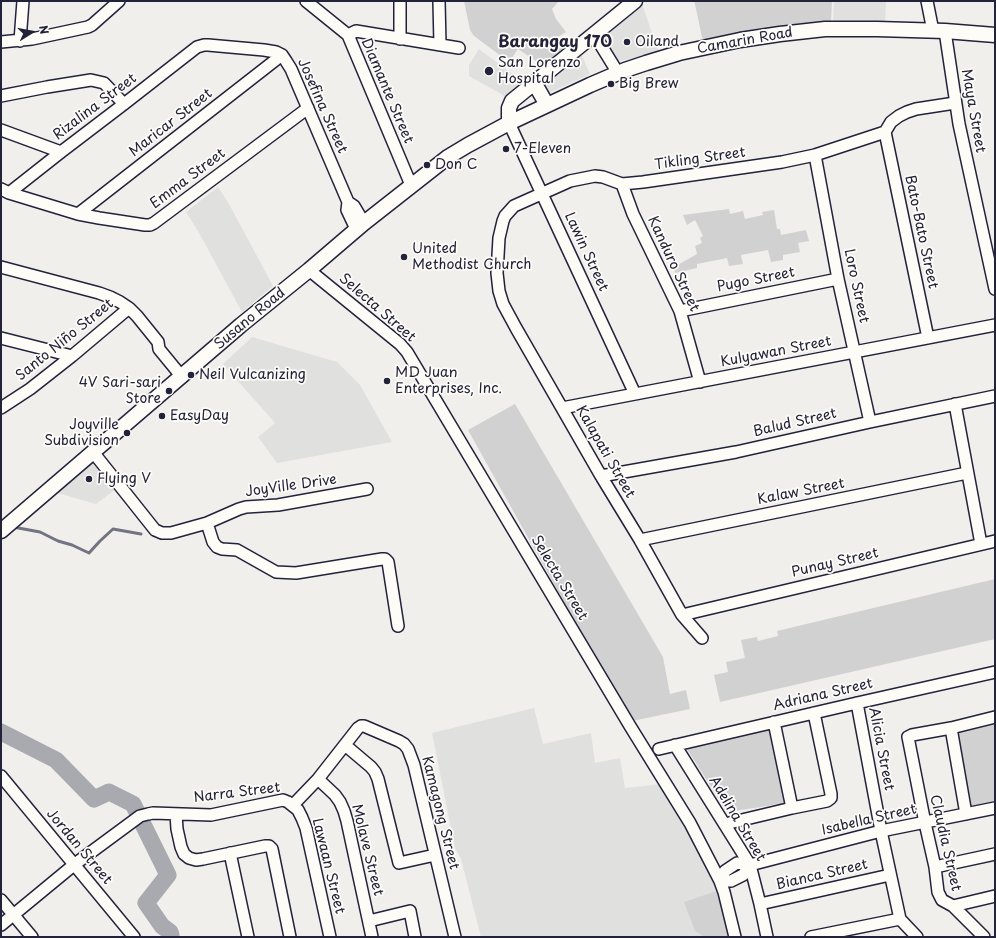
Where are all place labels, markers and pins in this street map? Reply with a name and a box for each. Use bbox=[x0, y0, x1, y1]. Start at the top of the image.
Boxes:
place label: Oiland bbox=[635, 34, 679, 50]
marker: Oiland bbox=[622, 37, 632, 47]
place label: San Lorenzo Hospital bbox=[498, 55, 581, 88]
marker: San Lorenzo Hospital bbox=[483, 65, 495, 77]
place label: Big Brew bbox=[619, 76, 679, 92]
marker: Big Brew bbox=[606, 79, 616, 89]
place label: 7-Eleven bbox=[514, 141, 571, 157]
marker: 7-Eleven bbox=[501, 144, 511, 154]
place label: Don C bbox=[435, 157, 478, 173]
marker: Don C bbox=[422, 160, 432, 170]
place label: United Methodist Church bbox=[412, 241, 531, 274]
marker: United Methodist Church bbox=[399, 252, 409, 262]
place label: MD Juan Enterprises, Inc. bbox=[395, 365, 502, 398]
place label: Neil Vulcanizing bbox=[199, 367, 306, 383]
marker: Neil Vulcanizing bbox=[186, 370, 196, 380]
place label: 4V Sari-sari Store bbox=[79, 375, 161, 408]
marker: MD Juan Enterprises, Inc. bbox=[382, 376, 392, 386]
marker: 4V Sari-sari Store bbox=[164, 386, 174, 396]
place label: EasyDay bbox=[170, 408, 229, 424]
marker: EasyDay bbox=[157, 411, 167, 421]
place label: Joyville Subdivision bbox=[44, 417, 119, 450]
marker: Joyville Subdivision bbox=[122, 428, 132, 438]
place label: Flying V bbox=[97, 471, 151, 487]
marker: Flying V bbox=[84, 474, 94, 484]

